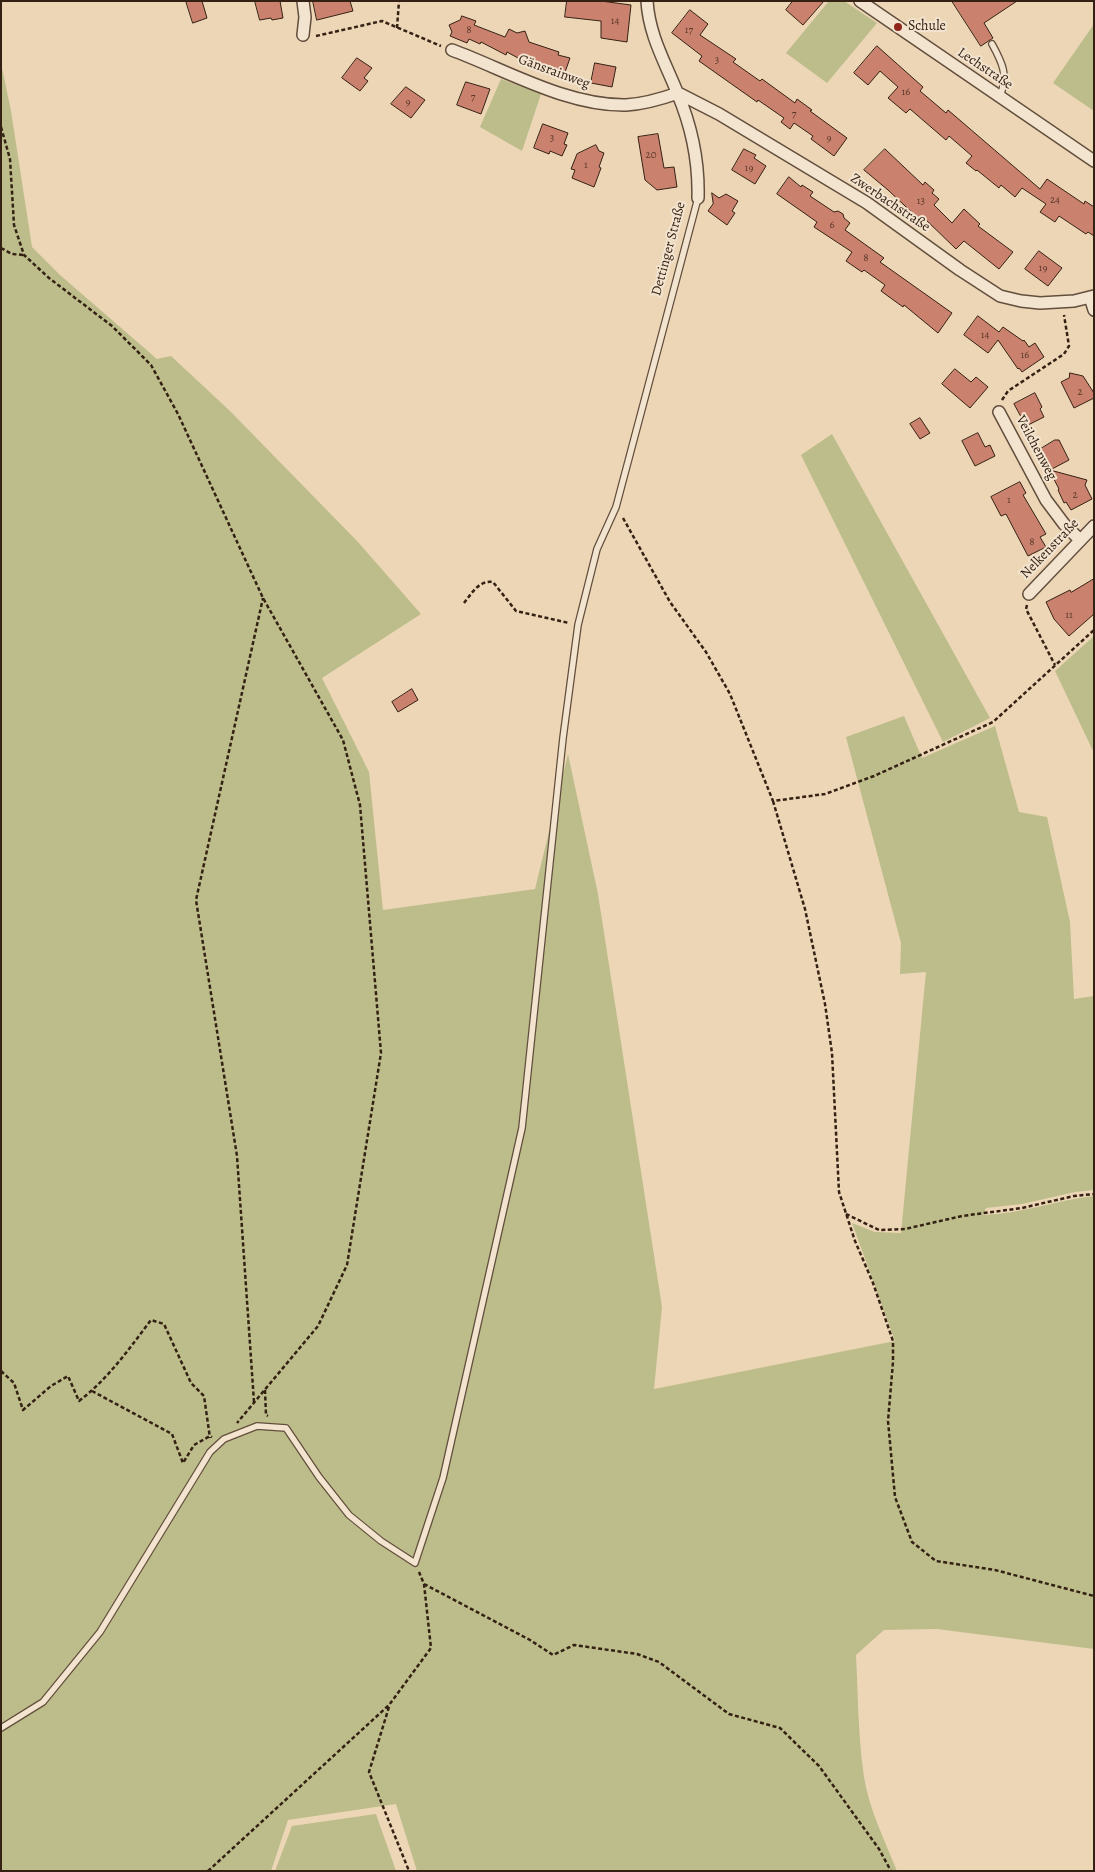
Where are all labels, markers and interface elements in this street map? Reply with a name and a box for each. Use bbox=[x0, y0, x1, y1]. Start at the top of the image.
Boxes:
house number: 14 bbox=[611, 14, 619, 28]
place label: Schule bbox=[908, 19, 946, 35]
marker: Schule bbox=[892, 21, 904, 33]
house number: 8 bbox=[466, 23, 472, 37]
house number: 17 bbox=[685, 23, 693, 37]
street label: Lechstraße bbox=[954, 44, 1016, 94]
street label: Gänsrainweg bbox=[516, 51, 592, 93]
house number: 3 bbox=[715, 53, 719, 67]
house number: 16 bbox=[902, 85, 910, 99]
house number: 7 bbox=[471, 90, 475, 104]
house number: 9 bbox=[405, 95, 411, 109]
house number: 7 bbox=[792, 107, 796, 121]
house number: 3 bbox=[550, 131, 554, 145]
house number: 9 bbox=[826, 131, 832, 145]
house number: 20 bbox=[645, 148, 657, 162]
house number: 1 bbox=[584, 158, 588, 172]
house number: 19 bbox=[745, 161, 753, 175]
street label: Zwerbachstraße bbox=[847, 170, 933, 236]
house number: 24 bbox=[1050, 193, 1060, 207]
house number: 13 bbox=[917, 194, 925, 208]
street label: Dettinger Straße bbox=[648, 200, 690, 298]
house number: 6 bbox=[829, 218, 835, 232]
house number: 8 bbox=[863, 251, 869, 265]
house number: 19 bbox=[1039, 261, 1047, 275]
house number: 14 bbox=[981, 328, 989, 342]
house number: 16 bbox=[1021, 348, 1029, 362]
house number: 2 bbox=[1077, 385, 1083, 399]
street label: Veilchenweg bbox=[1012, 413, 1060, 483]
house number: 2 bbox=[1072, 488, 1078, 502]
house number: 1 bbox=[1007, 493, 1011, 507]
street label: Nelkenstraße bbox=[1017, 516, 1083, 582]
house number: 8 bbox=[1029, 535, 1035, 549]
house number: 11 bbox=[1065, 608, 1073, 622]

